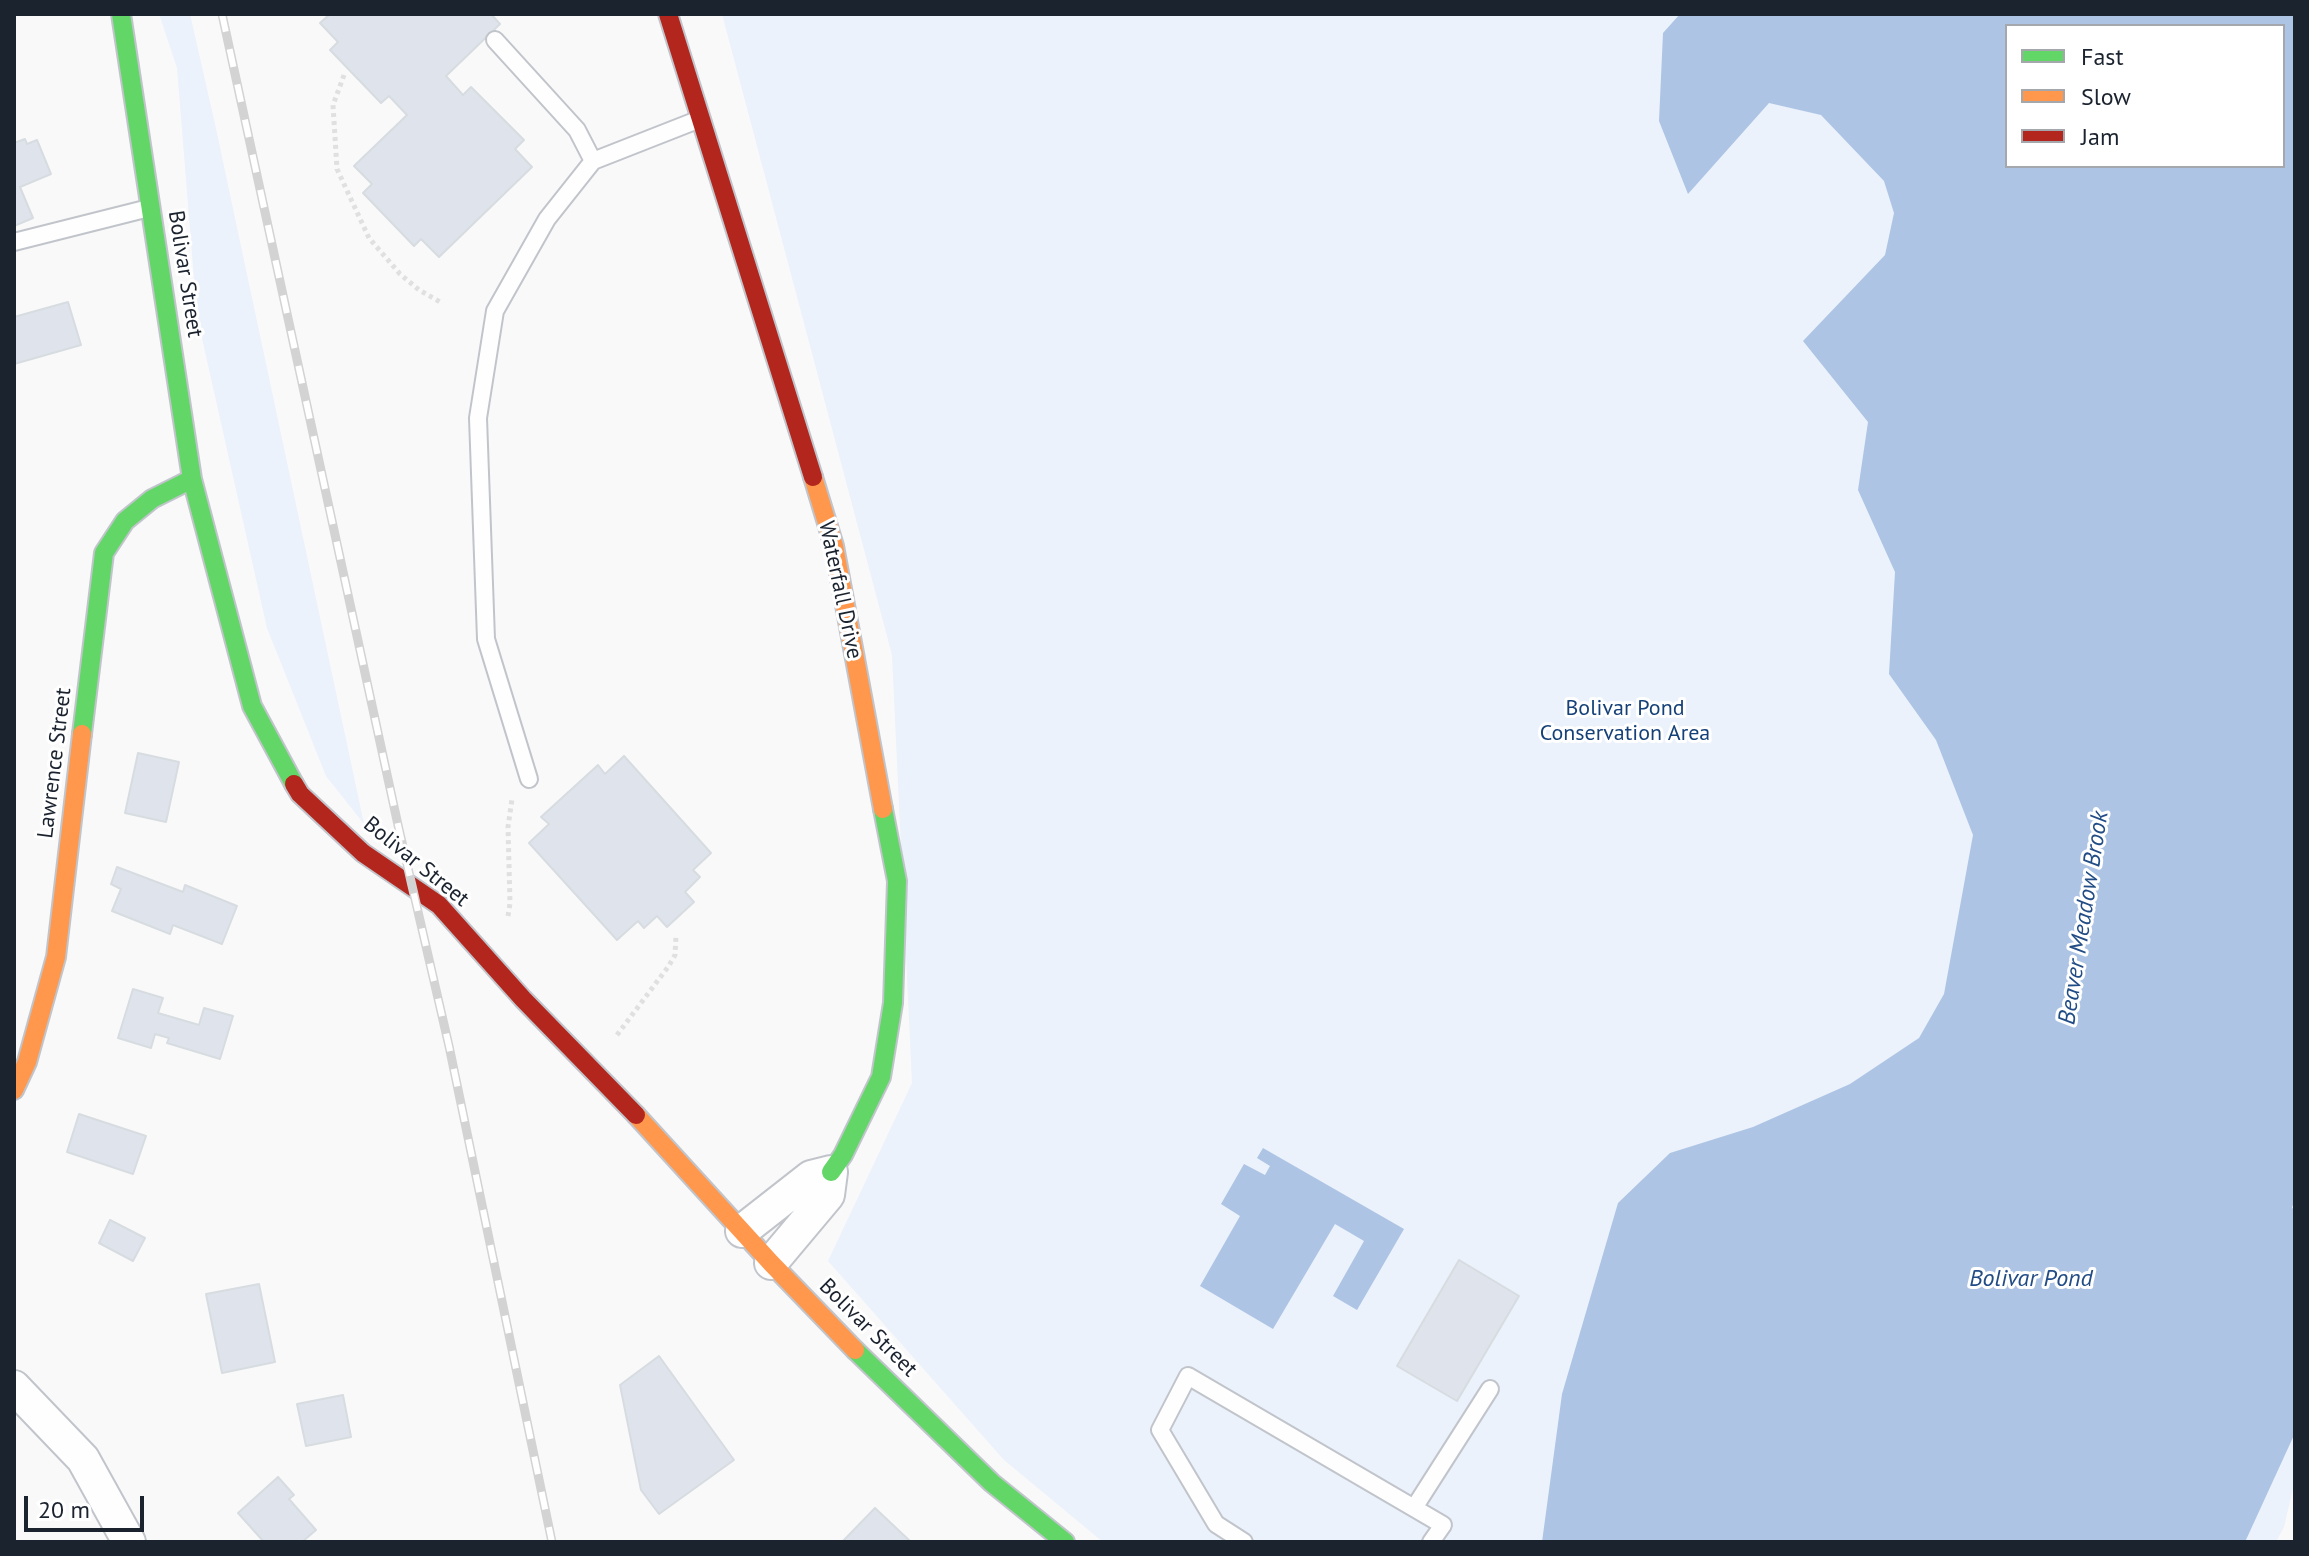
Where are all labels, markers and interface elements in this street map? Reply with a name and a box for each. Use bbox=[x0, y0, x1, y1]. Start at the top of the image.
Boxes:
legend bbox=[2005, 24, 2285, 168]
text: Fast bbox=[2081, 41, 2124, 72]
text: Slow bbox=[2081, 81, 2131, 112]
text: Jam bbox=[2081, 121, 2119, 152]
street label: Bolivar Street bbox=[162, 209, 208, 339]
street label: Waterfall Drive bbox=[813, 519, 867, 661]
street label: Lawrence Street bbox=[33, 686, 77, 840]
park label: Bolivar Pond Conservation Area bbox=[1540, 696, 1710, 748]
water label: Beaver Meadow Brook bbox=[2053, 809, 2115, 1027]
street label: Bolivar Street bbox=[358, 811, 474, 913]
water label: Bolivar Pond bbox=[1969, 1265, 2093, 1293]
street label: Bolivar Street bbox=[813, 1273, 923, 1383]
scale bar bbox=[28, 1480, 148, 1530]
text: 20 m bbox=[38, 1494, 90, 1525]

